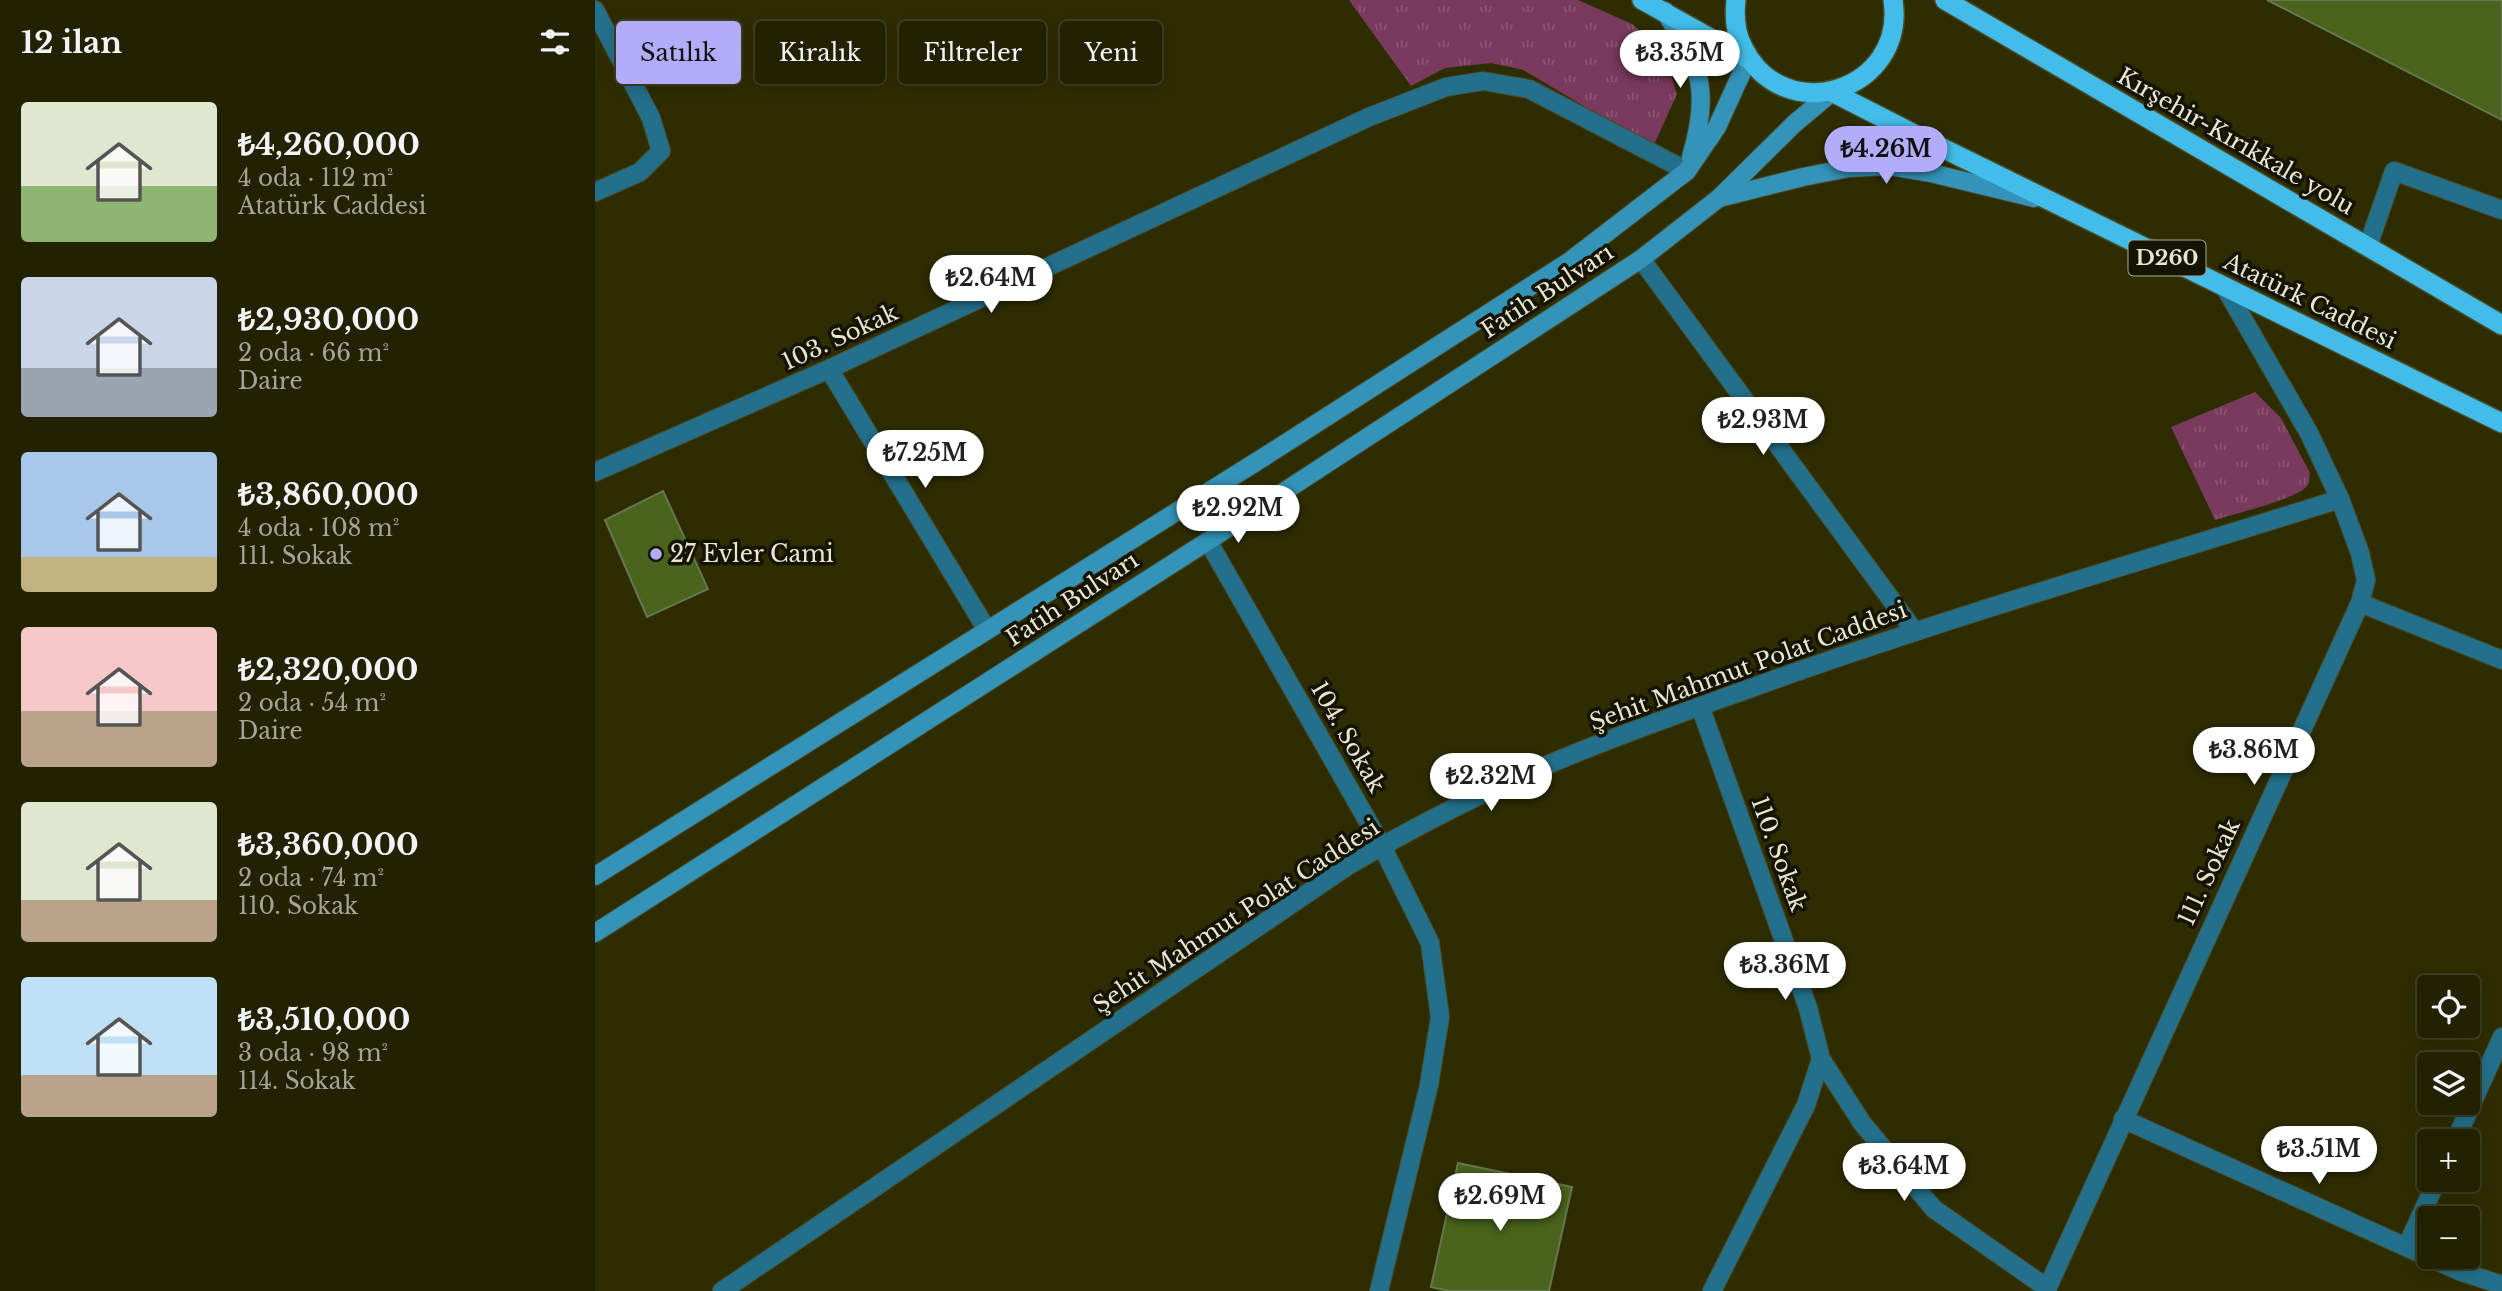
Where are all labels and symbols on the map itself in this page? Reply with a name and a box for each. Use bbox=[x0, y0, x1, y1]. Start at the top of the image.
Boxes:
pin: ₺3.35M bbox=[1623, 31, 1737, 90]
street label: Kırşehir-Kırıkkale yolu bbox=[2113, 62, 2359, 220]
pin: ₺4.26M bbox=[1829, 127, 1943, 186]
street label: Fatih Bulvarı bbox=[1476, 238, 1618, 344]
road number: D260 bbox=[2129, 240, 2205, 276]
street label: Atatürk Caddesi bbox=[2218, 247, 2401, 355]
pin: ₺2.64M bbox=[934, 256, 1048, 315]
street label: 103. Sokak bbox=[778, 298, 903, 376]
pin: ₺2.93M bbox=[1706, 398, 1820, 457]
pin: ₺7.25M bbox=[868, 430, 982, 490]
pin: ₺2.92M bbox=[1181, 486, 1295, 545]
place label: 27 Evler Cami bbox=[670, 540, 834, 568]
marker: 27 Evler Cami bbox=[648, 546, 664, 562]
street label: Fatih Bulvarı bbox=[1001, 546, 1143, 652]
street label: Şehit Mahmut Polat Caddesi bbox=[1586, 595, 1910, 737]
street label: 104. Sokak bbox=[1305, 676, 1391, 798]
pin: ₺3.86M bbox=[2197, 728, 2311, 787]
pin: ₺2.32M bbox=[1434, 754, 1548, 813]
street label: 110. Sokak bbox=[1745, 793, 1813, 916]
street label: Şehit Mahmut Polat Caddesi bbox=[1088, 813, 1384, 1019]
street label: 111. Sokak bbox=[2172, 813, 2246, 930]
pin: ₺3.36M bbox=[1728, 942, 1842, 1002]
pin: ₺3.51M bbox=[2262, 1126, 2376, 1186]
pin: ₺3.64M bbox=[1847, 1144, 1961, 1203]
pin: ₺2.69M bbox=[1443, 1174, 1557, 1233]

